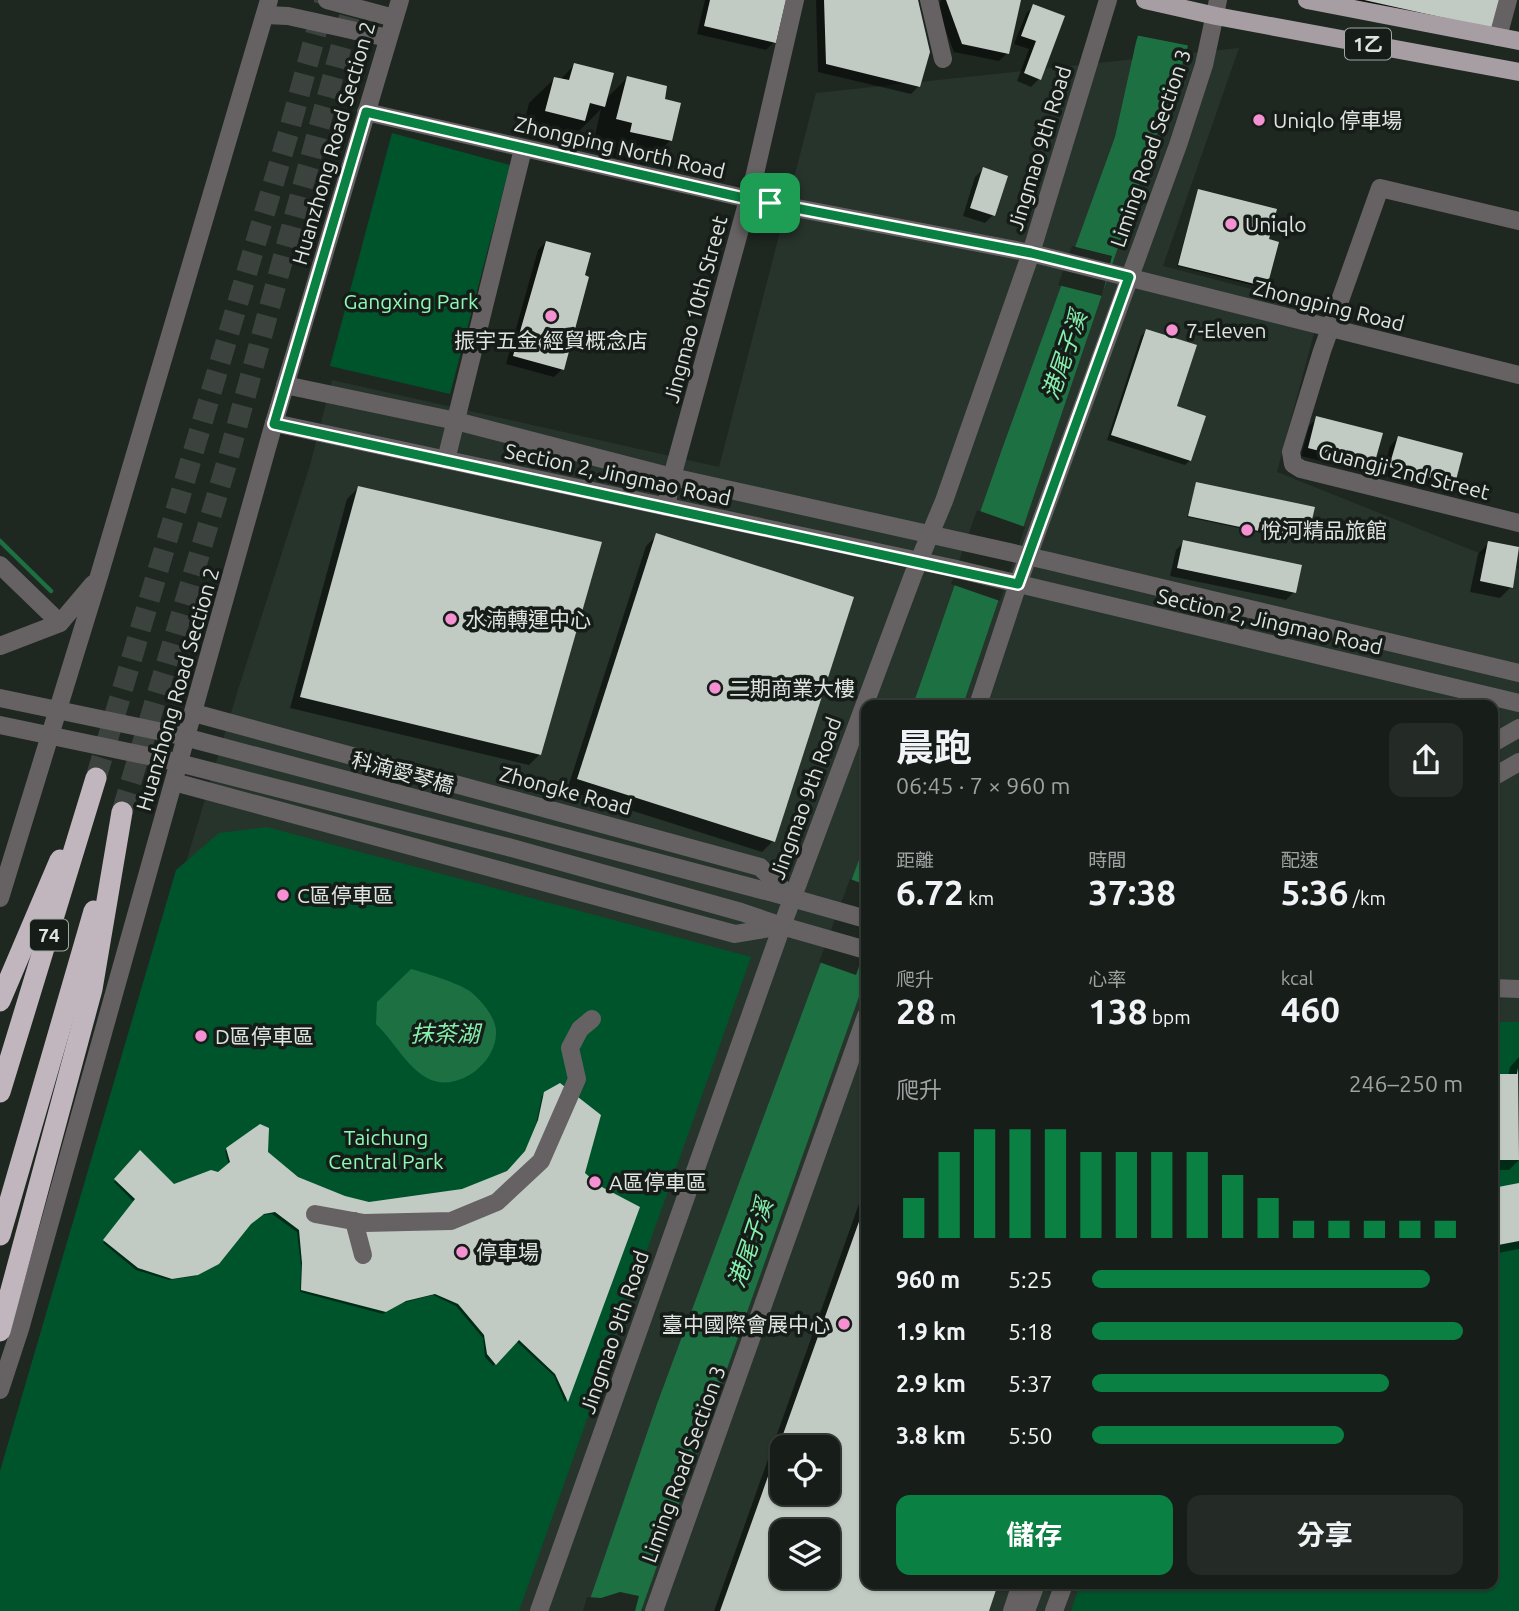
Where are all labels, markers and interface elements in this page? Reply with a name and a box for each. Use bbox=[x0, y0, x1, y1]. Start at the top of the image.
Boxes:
street label: Huanzhong Road Section 2 bbox=[287, 19, 379, 267]
road number: 1乙 bbox=[1345, 28, 1391, 60]
street label: Liming Road Section 3 bbox=[1105, 46, 1195, 250]
street label: Jingmao 9th Road bbox=[1003, 63, 1075, 233]
place label: Uniqlo 停車場 bbox=[1273, 108, 1402, 132]
street label: Zhongping North Road bbox=[512, 111, 728, 183]
marker: Uniqlo 停車場 bbox=[1251, 112, 1267, 128]
pin bbox=[740, 173, 800, 233]
icon: arrive bbox=[751, 184, 789, 222]
place label: Uniqlo bbox=[1245, 212, 1307, 236]
street label: Jingmao 10th Street bbox=[658, 213, 732, 405]
marker: Uniqlo bbox=[1223, 216, 1239, 232]
street label: Zhongping Road bbox=[1251, 275, 1407, 335]
park label: Gangxing Park bbox=[343, 289, 479, 313]
water label: 港尾子溪 bbox=[1037, 305, 1092, 403]
marker: 振宇五金 經貿概念店 bbox=[543, 308, 559, 324]
place label: 7-Eleven bbox=[1186, 318, 1267, 342]
marker: 7-Eleven bbox=[1164, 322, 1180, 338]
place label: 振宇五金 經貿概念店 bbox=[454, 328, 648, 352]
street label: Section 2, Jingmao Road bbox=[503, 438, 733, 510]
street label: Guangji 2nd Street bbox=[1316, 438, 1492, 504]
place label: 悅河精品旅館 bbox=[1261, 518, 1387, 542]
marker: 悅河精品旅館 bbox=[1239, 522, 1255, 538]
street label: Huanzhong Road Section 2 bbox=[131, 565, 223, 813]
street label: Section 2, Jingmao Road bbox=[1155, 583, 1385, 659]
place label: 水湳轉運中心 bbox=[465, 607, 591, 631]
marker: 水湳轉運中心 bbox=[443, 611, 459, 627]
place label: 二期商業大樓 bbox=[729, 676, 855, 700]
marker: 二期商業大樓 bbox=[707, 680, 723, 696]
street label: Jingmao 9th Road bbox=[765, 714, 845, 882]
button: share bbox=[1389, 723, 1463, 797]
text: 晨跑 bbox=[896, 726, 972, 768]
street label: 科湳愛琴橋 bbox=[349, 747, 457, 797]
street label: Zhongke Road bbox=[498, 761, 634, 819]
text: 06:45 · 7 × 960 m bbox=[896, 773, 1070, 798]
text: 距離 bbox=[896, 849, 934, 871]
text: 時間 bbox=[1088, 849, 1126, 871]
text: 配速 bbox=[1281, 849, 1319, 871]
text: 6.72 bbox=[896, 872, 964, 912]
text: 37:38 bbox=[1088, 872, 1176, 912]
text: 5:36 bbox=[1281, 872, 1349, 912]
place label: C區停車區 bbox=[297, 883, 394, 907]
marker: C區停車區 bbox=[275, 887, 291, 903]
text: km bbox=[964, 887, 994, 909]
text: /km bbox=[1349, 887, 1386, 909]
road number: 74 bbox=[30, 920, 68, 951]
text: kcal bbox=[1281, 967, 1313, 989]
text: 爬升 bbox=[896, 968, 934, 990]
text: 心率 bbox=[1088, 968, 1126, 990]
text: 460 bbox=[1281, 989, 1340, 1029]
text: 28 bbox=[896, 991, 935, 1031]
text: 138 bbox=[1088, 991, 1148, 1031]
text: m bbox=[935, 1006, 956, 1028]
text: bpm bbox=[1148, 1006, 1191, 1028]
water label: 抹茶湖 bbox=[411, 1021, 483, 1046]
place label: D區停車區 bbox=[215, 1024, 314, 1048]
marker: D區停車區 bbox=[193, 1028, 209, 1044]
text: 246–250 m bbox=[1349, 1071, 1463, 1096]
text: 爬升 bbox=[896, 1077, 942, 1102]
park label: Taichung Central Park bbox=[328, 1125, 444, 1173]
place label: A區停車區 bbox=[609, 1170, 707, 1194]
marker: A區停車區 bbox=[587, 1174, 603, 1190]
water label: 港尾子溪 bbox=[723, 1193, 778, 1291]
place label: 停車場 bbox=[476, 1240, 539, 1264]
marker: 停車場 bbox=[454, 1244, 470, 1260]
street label: Jingmao 9th Road bbox=[575, 1247, 653, 1417]
text: 960 m bbox=[896, 1267, 960, 1292]
text: 5:25 bbox=[1008, 1267, 1053, 1292]
place label: 臺中國際會展中心 bbox=[662, 1312, 830, 1336]
marker: 臺中國際會展中心 bbox=[836, 1316, 852, 1332]
text: 1.9 km bbox=[896, 1319, 966, 1344]
text: 5:18 bbox=[1008, 1319, 1053, 1344]
street label: Liming Road Section 3 bbox=[636, 1362, 730, 1566]
text: 2.9 km bbox=[896, 1371, 966, 1396]
text: 5:37 bbox=[1008, 1371, 1053, 1396]
text: 3.8 km bbox=[896, 1423, 966, 1448]
text: 5:50 bbox=[1008, 1423, 1053, 1448]
map controls bbox=[770, 1435, 840, 1589]
button: locate bbox=[770, 1435, 840, 1505]
button: 儲存 bbox=[896, 1495, 1173, 1575]
button: 分享 bbox=[1187, 1495, 1463, 1575]
button: layers bbox=[770, 1519, 840, 1589]

